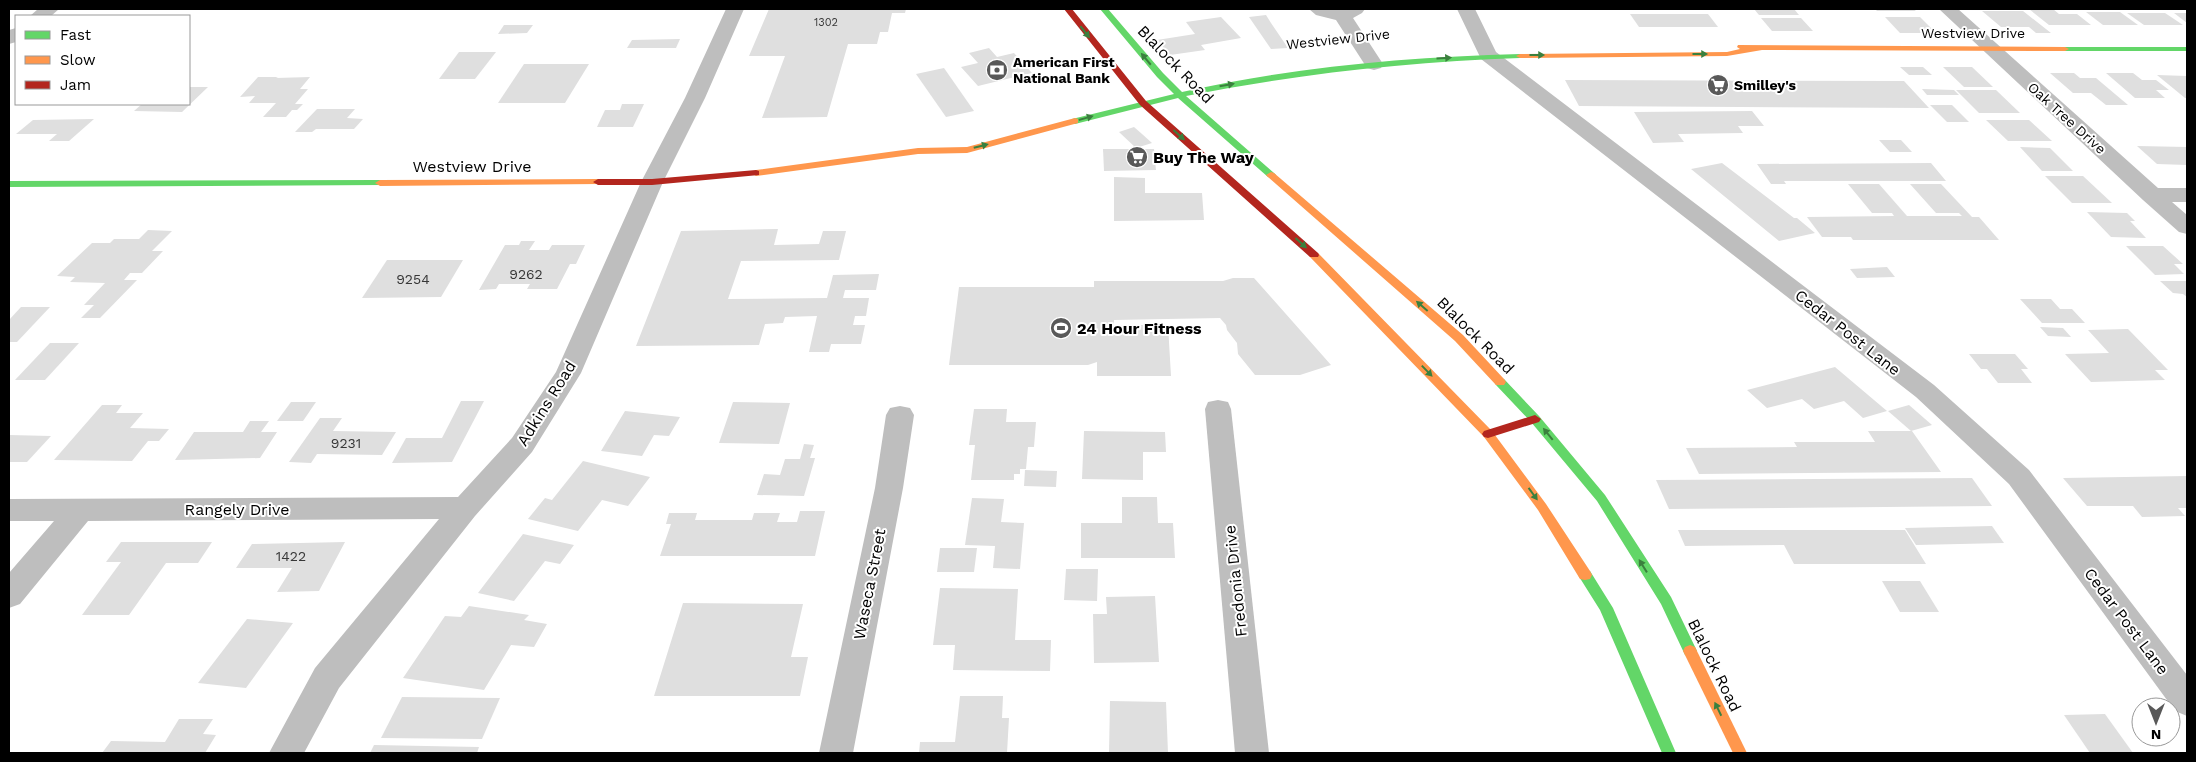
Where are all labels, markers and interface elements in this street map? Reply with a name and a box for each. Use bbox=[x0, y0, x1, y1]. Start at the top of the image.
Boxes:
legend bbox=[15, 15, 190, 105]
house number: 1302 bbox=[814, 16, 838, 29]
street label: Blalock Road bbox=[1134, 21, 1218, 107]
one-way arrow bbox=[1080, 25, 1091, 38]
street label: Westview Drive bbox=[1921, 25, 2025, 41]
text: Fast bbox=[60, 26, 92, 44]
street label: Westview Drive bbox=[1285, 26, 1391, 52]
one-way arrow bbox=[1692, 50, 1708, 58]
text: Slow bbox=[60, 51, 96, 69]
one-way arrow bbox=[1529, 51, 1545, 59]
one-way arrow bbox=[1140, 53, 1152, 65]
place label: American First National Bank bbox=[1013, 54, 1115, 86]
one-way arrow bbox=[1436, 54, 1452, 62]
bank icon: American First National Bank bbox=[985, 58, 1009, 82]
supermarket icon: Smilley's bbox=[1706, 73, 1730, 97]
text: Jam bbox=[60, 76, 91, 94]
place label: Smilley's bbox=[1734, 77, 1797, 93]
street label: Oak Tree Drive bbox=[2025, 79, 2109, 157]
one-way arrow bbox=[1219, 80, 1235, 88]
one-way arrow bbox=[1079, 114, 1094, 122]
one-way arrow bbox=[1173, 129, 1185, 141]
one-way arrow bbox=[974, 142, 989, 150]
supermarket icon: Buy The Way bbox=[1125, 145, 1149, 169]
place label: Buy The Way bbox=[1153, 148, 1255, 167]
street label: Westview Drive bbox=[412, 157, 532, 176]
one-way arrow bbox=[1294, 237, 1306, 249]
house number: 9262 bbox=[509, 266, 543, 282]
house number: 9254 bbox=[396, 271, 430, 287]
street label: Cedar Post Lane bbox=[1791, 285, 1904, 379]
street label: Blalock Road bbox=[1433, 293, 1518, 378]
one-way arrow bbox=[1416, 300, 1429, 311]
sports icon: 24 Hour Fitness bbox=[1049, 316, 1073, 340]
place label: 24 Hour Fitness bbox=[1077, 319, 1202, 338]
street label: Adkins Road bbox=[513, 357, 580, 449]
one-way arrow bbox=[1421, 365, 1433, 377]
one-way arrow bbox=[1542, 428, 1553, 441]
house number: 9231 bbox=[331, 435, 361, 451]
one-way arrow bbox=[1527, 487, 1538, 500]
street label: Rangely Drive bbox=[185, 500, 289, 519]
street label: Fredonia Drive bbox=[1220, 524, 1251, 638]
street label: Waseca Street bbox=[849, 527, 890, 641]
house number: 1422 bbox=[276, 548, 306, 564]
one-way arrow bbox=[1639, 559, 1648, 572]
street label: Cedar Post Lane bbox=[2080, 564, 2173, 678]
street label: Blalock Road bbox=[1684, 616, 1745, 715]
north arrow bbox=[2131, 697, 2181, 747]
one-way arrow bbox=[1714, 702, 1723, 717]
text: N bbox=[2151, 727, 2161, 743]

